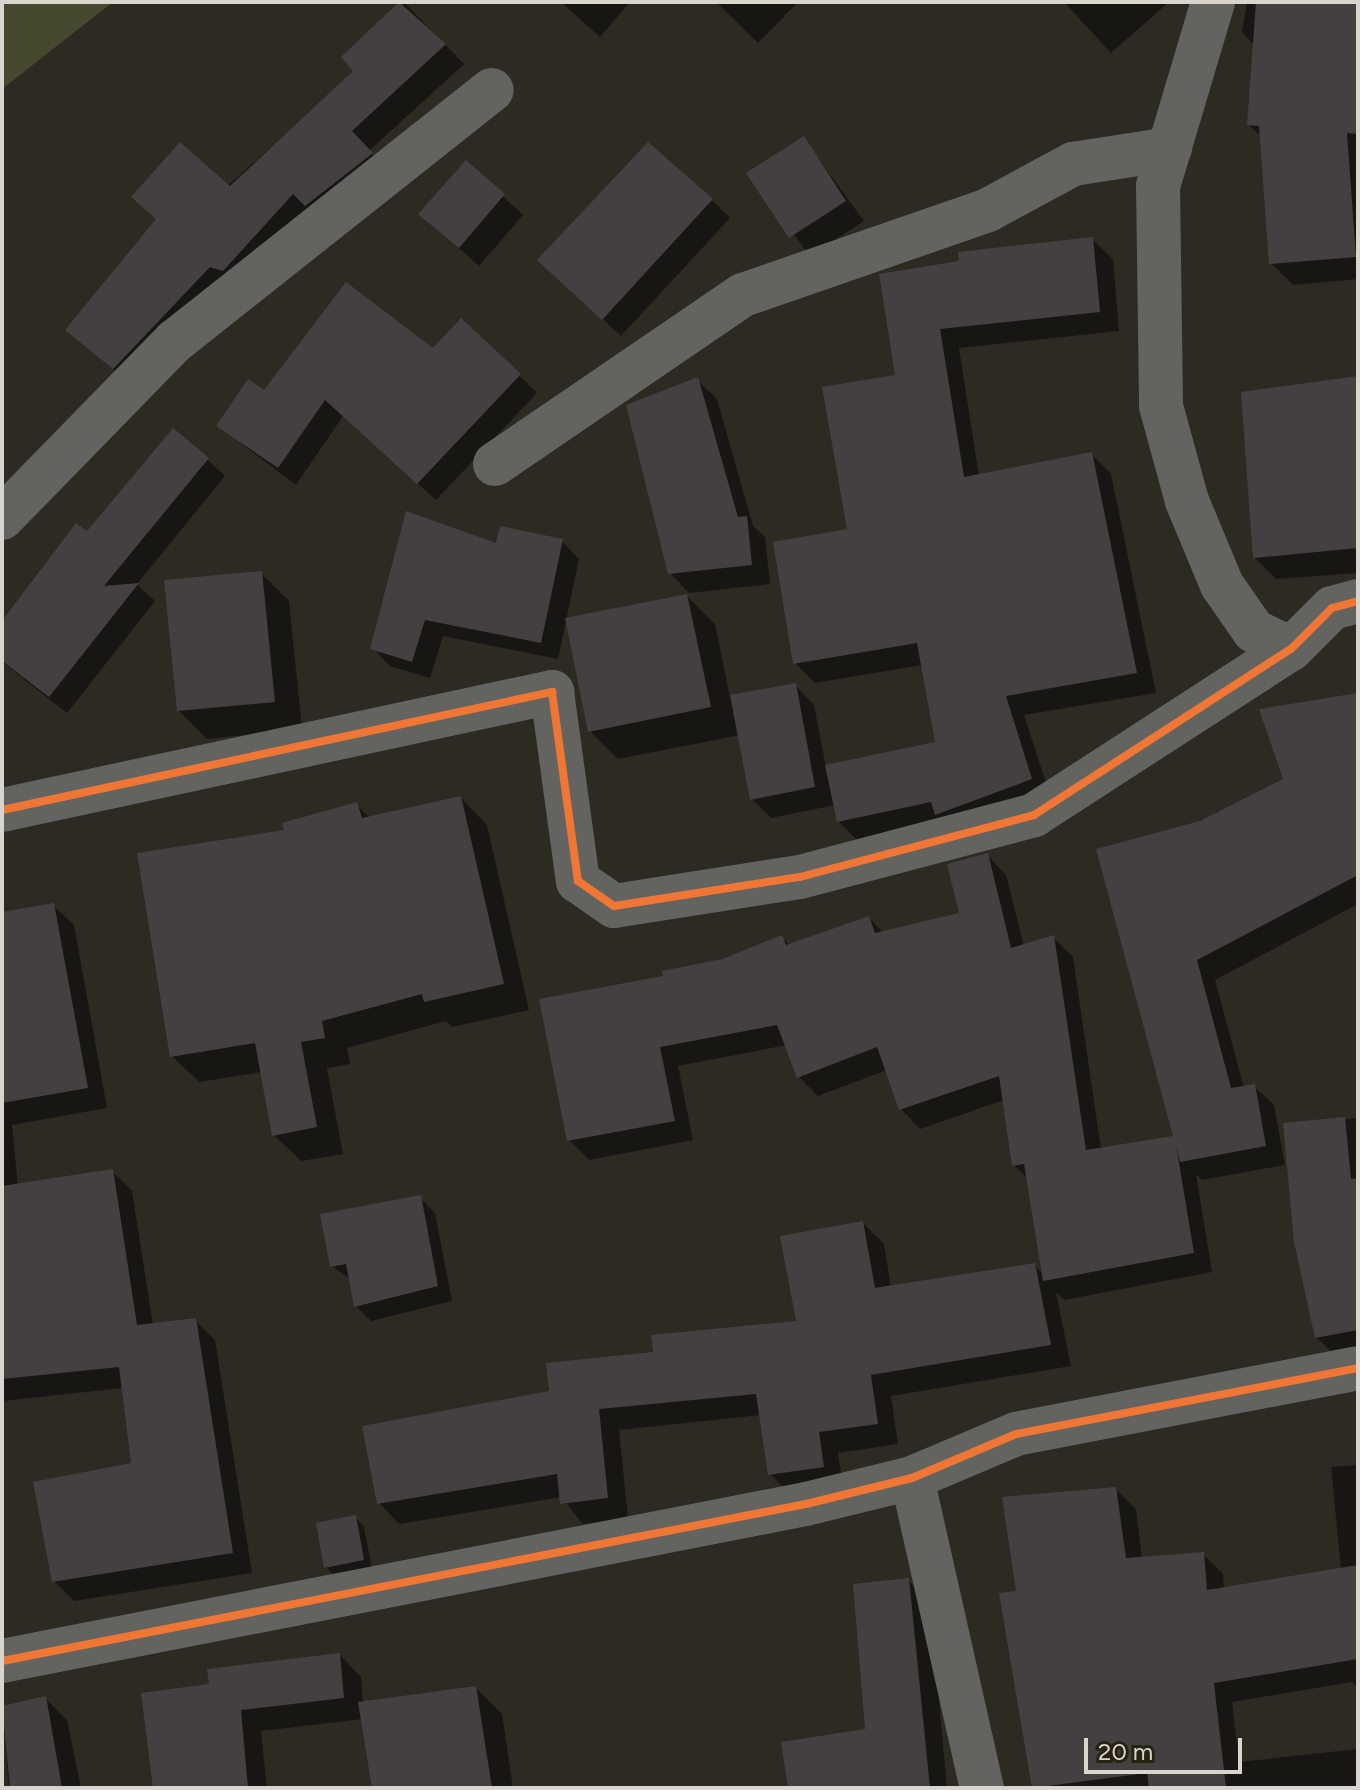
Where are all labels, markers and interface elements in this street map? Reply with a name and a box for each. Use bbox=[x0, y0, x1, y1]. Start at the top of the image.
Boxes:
scale bar bbox=[1088, 1722, 1246, 1772]
text: 20 m bbox=[1098, 1737, 1153, 1766]

